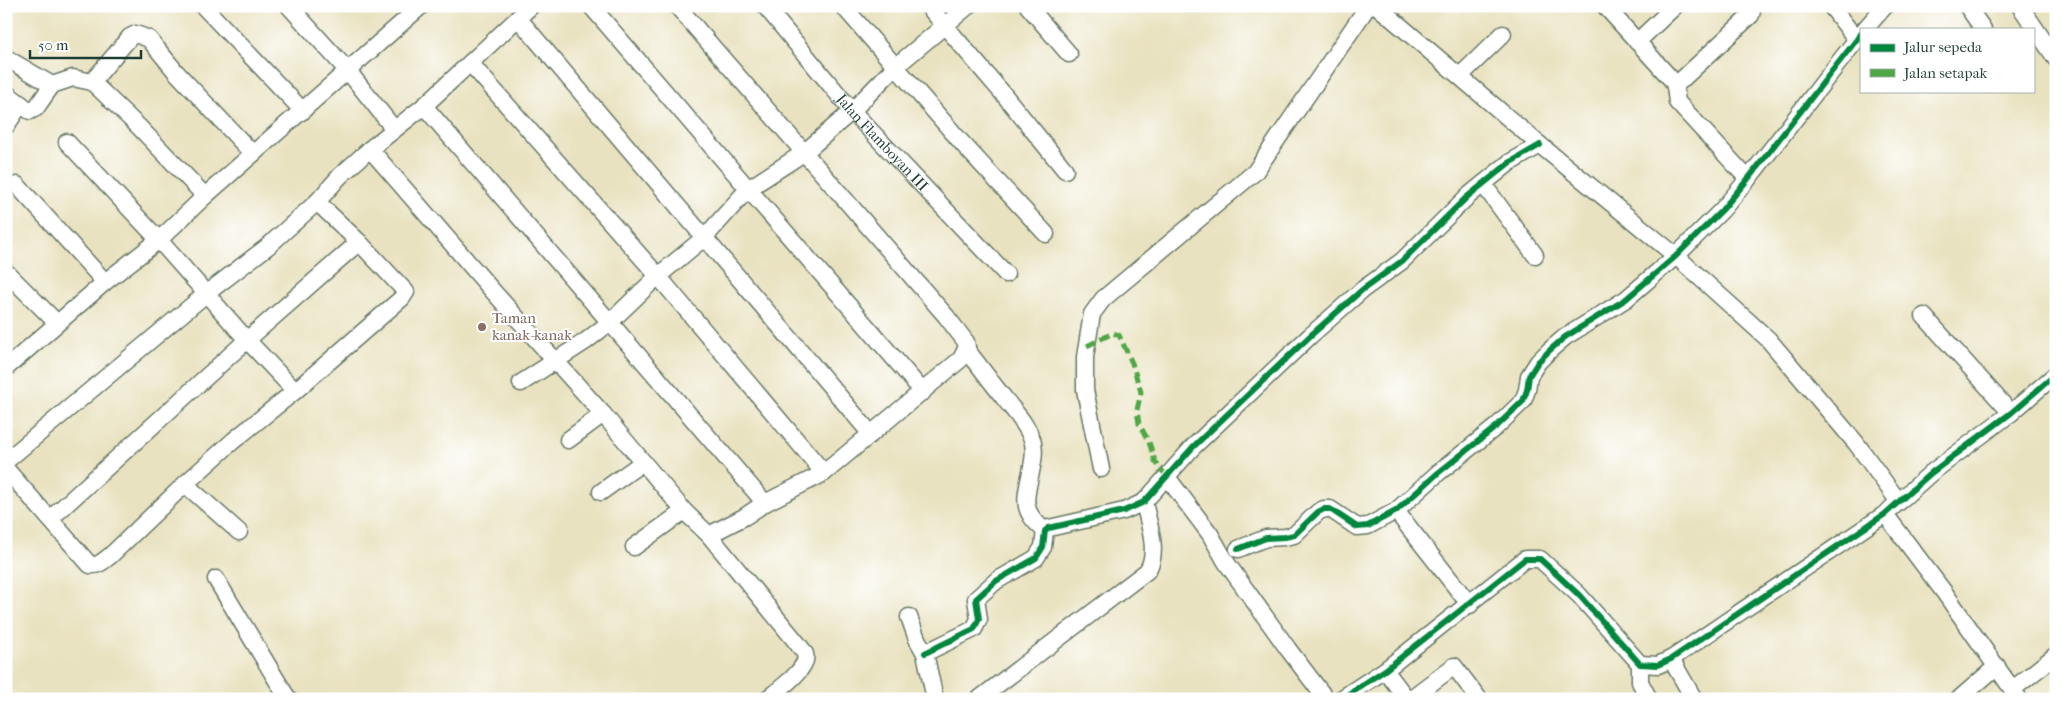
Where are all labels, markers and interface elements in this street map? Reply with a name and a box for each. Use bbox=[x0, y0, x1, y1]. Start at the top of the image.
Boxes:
scale bar bbox=[30, 28, 141, 60]
legend bbox=[1860, 28, 2034, 92]
text: 50 m bbox=[38, 36, 69, 54]
text: Jalur sepeda bbox=[1903, 38, 1983, 56]
text: Jalan setapak bbox=[1903, 64, 1988, 82]
street label: Jalan Flamboyan III bbox=[832, 89, 932, 195]
place label: Taman kanak-kanak bbox=[492, 309, 572, 344]
marker: Taman kanak-kanak bbox=[476, 321, 488, 333]

